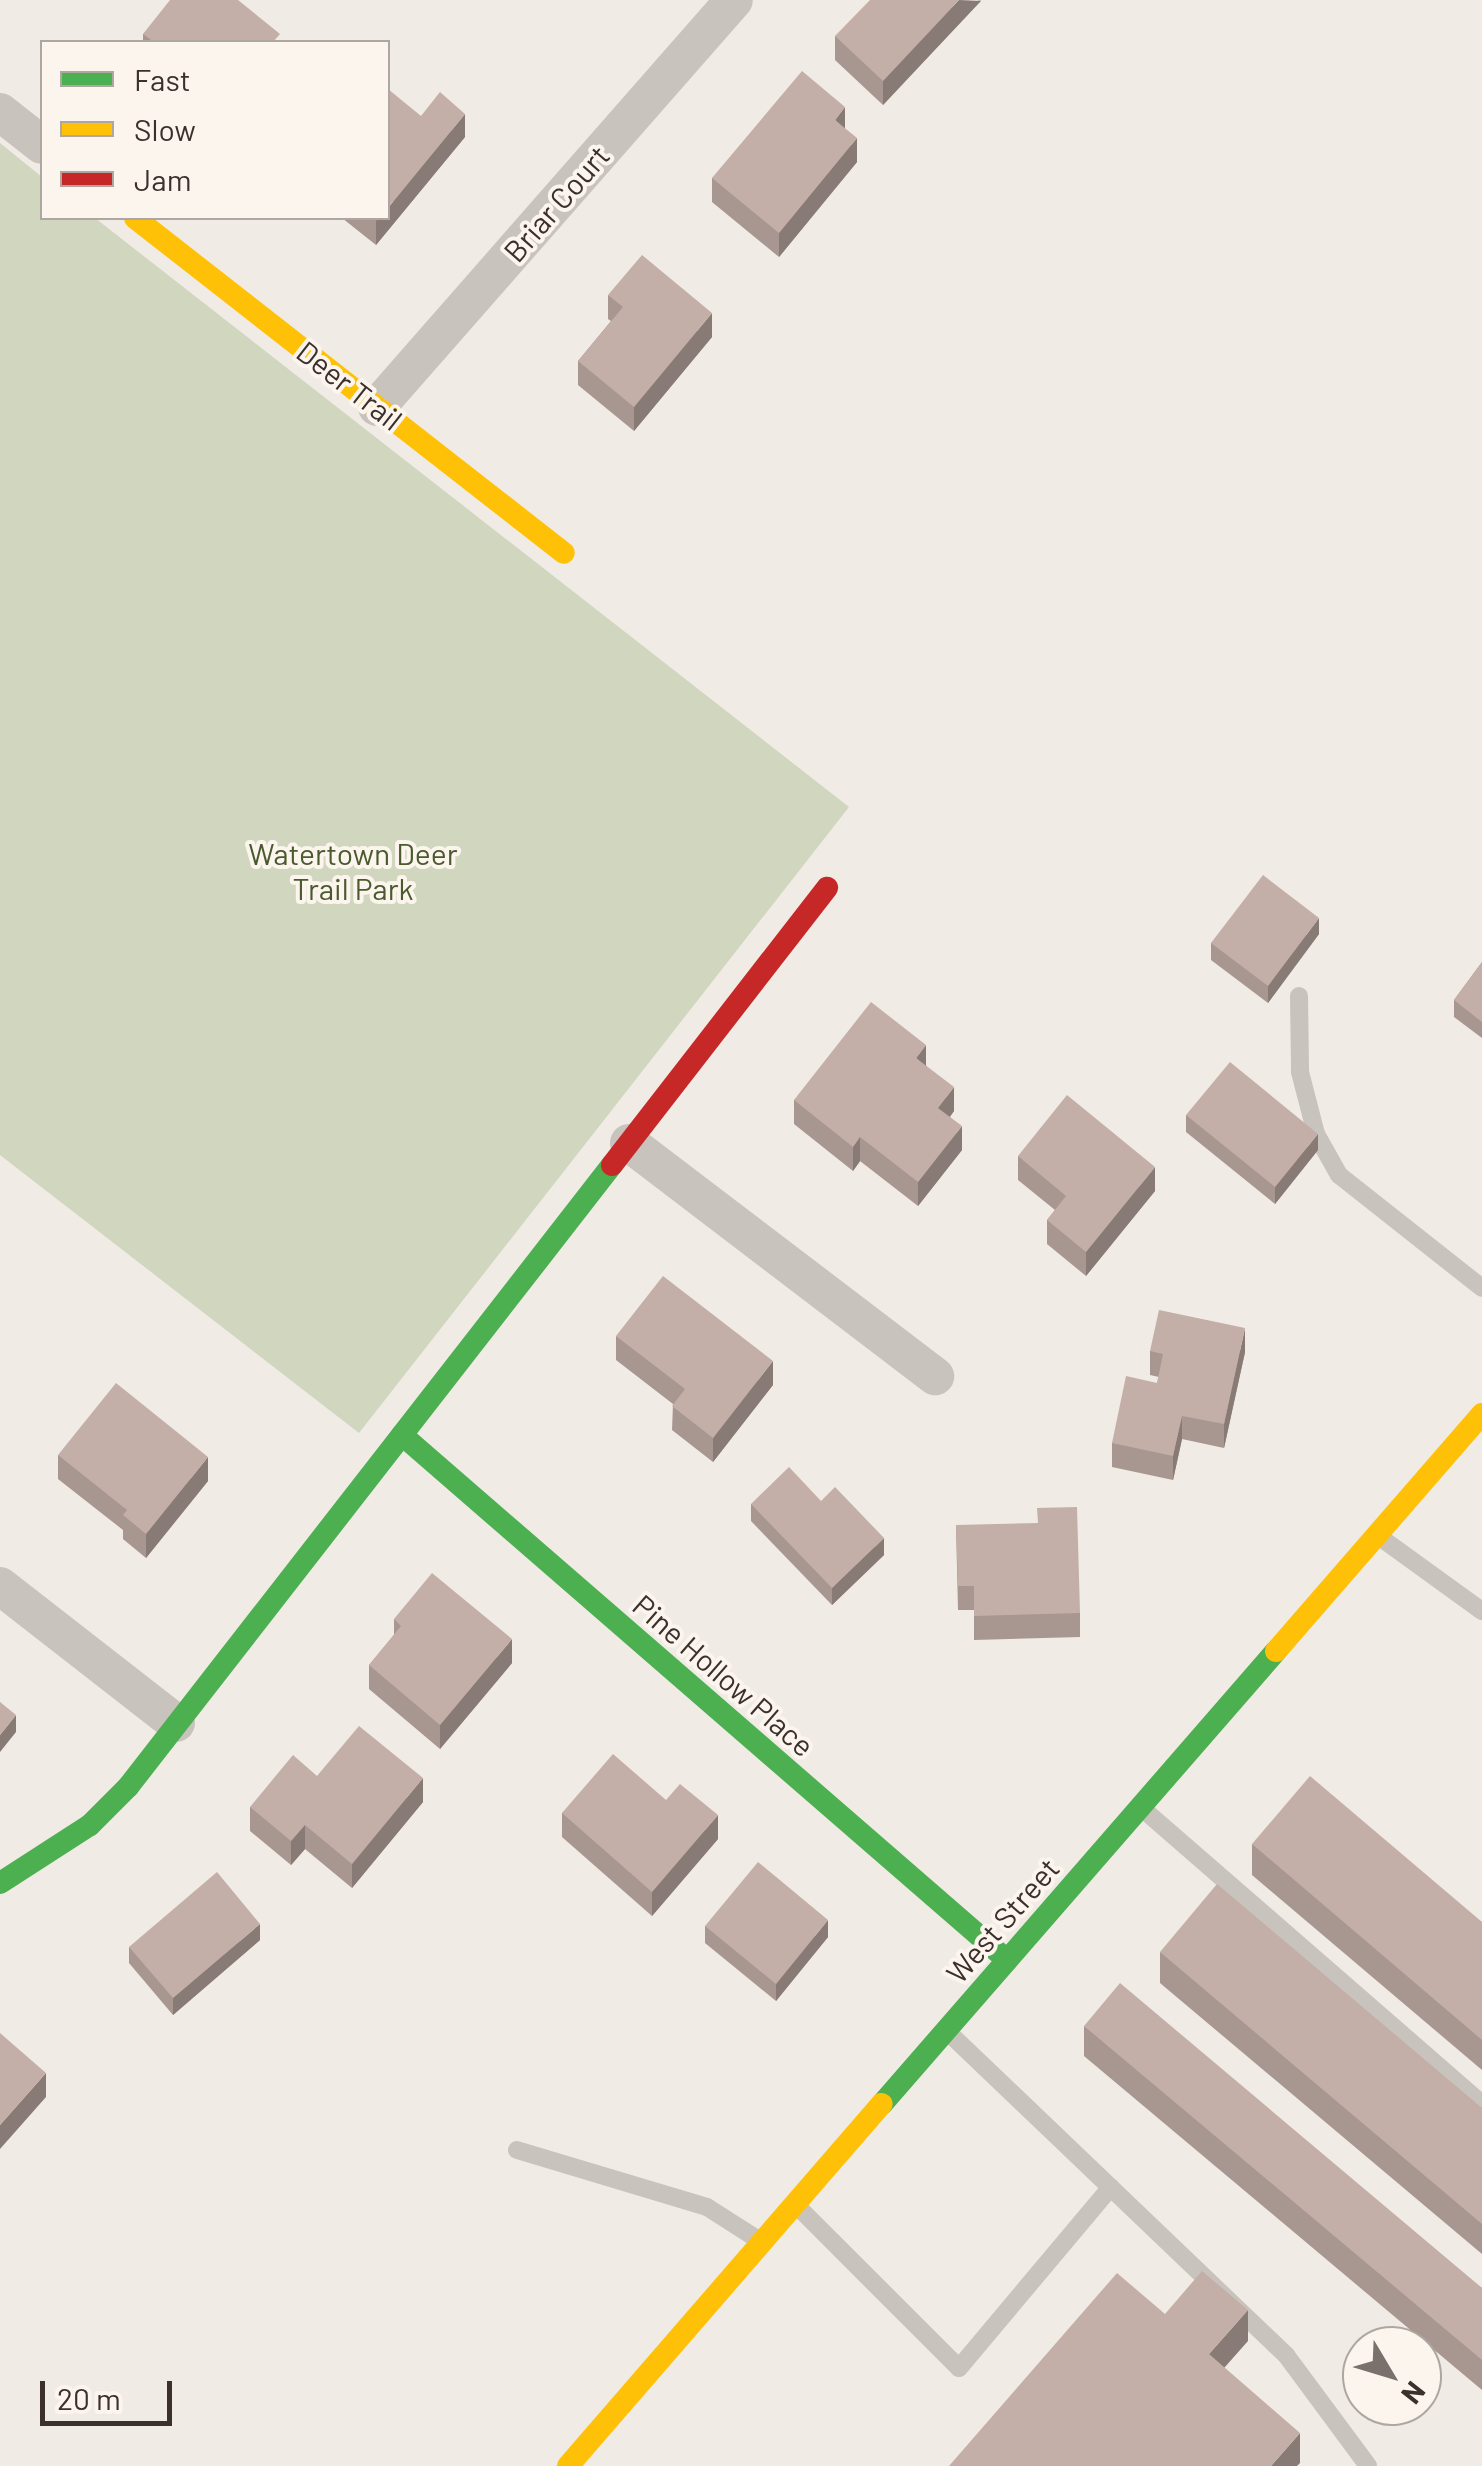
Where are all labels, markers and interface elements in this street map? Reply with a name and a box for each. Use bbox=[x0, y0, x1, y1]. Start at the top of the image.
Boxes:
legend bbox=[40, 40, 390, 220]
text: Fast bbox=[134, 61, 191, 97]
text: Slow bbox=[134, 111, 196, 147]
street label: Briar Court bbox=[496, 137, 616, 269]
text: Jam bbox=[134, 161, 191, 197]
street label: Deer Trail bbox=[290, 333, 410, 437]
park label: Watertown Deer Trail Park bbox=[248, 835, 458, 906]
street label: Pine Hollow Place bbox=[626, 1587, 822, 1763]
street label: West Street bbox=[938, 1850, 1066, 1990]
north arrow bbox=[1342, 2326, 1442, 2426]
scale bar bbox=[45, 2361, 178, 2423]
text: N bbox=[1395, 2375, 1433, 2411]
text: 20 m bbox=[57, 2380, 121, 2416]

